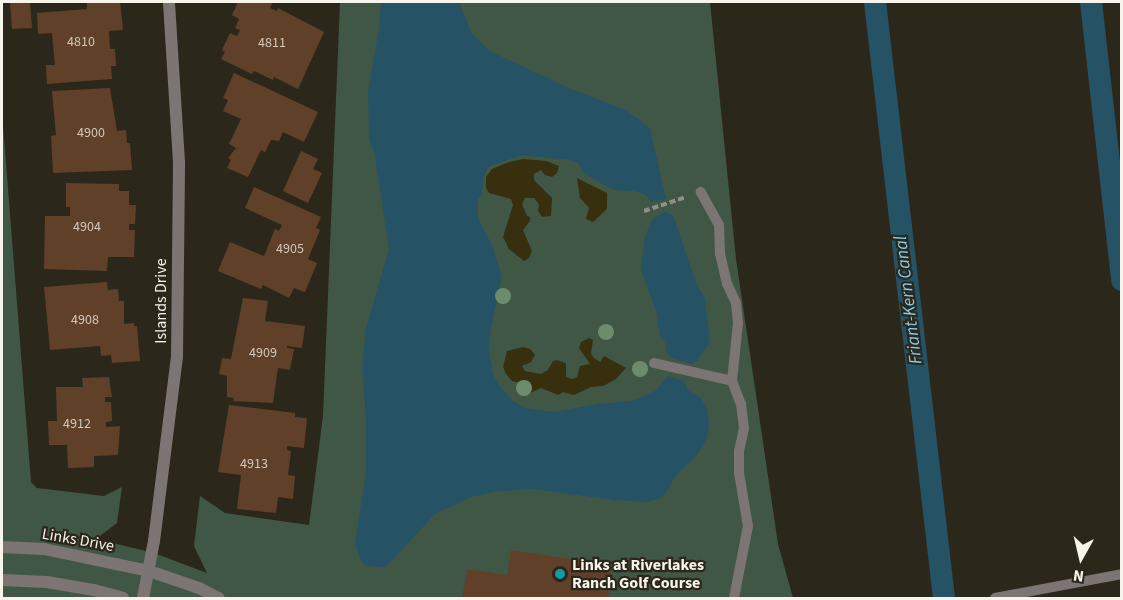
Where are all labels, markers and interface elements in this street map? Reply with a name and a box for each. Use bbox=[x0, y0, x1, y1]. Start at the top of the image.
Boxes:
house number: 4810 bbox=[67, 34, 95, 50]
house number: 4811 bbox=[258, 35, 286, 51]
house number: 4900 bbox=[77, 125, 105, 141]
house number: 4904 bbox=[73, 219, 101, 235]
water label: Friant-Kern Canal bbox=[890, 235, 928, 365]
house number: 4905 bbox=[276, 241, 304, 257]
street label: Islands Drive bbox=[151, 258, 171, 344]
house number: 4908 bbox=[71, 312, 99, 328]
house number: 4909 bbox=[249, 345, 277, 361]
house number: 4912 bbox=[63, 416, 91, 432]
house number: 4913 bbox=[240, 456, 268, 472]
street label: Links Drive bbox=[40, 524, 116, 556]
north arrow bbox=[1051, 528, 1111, 588]
place label: Links at Riverlakes Ranch Golf Course bbox=[572, 555, 704, 593]
text: N bbox=[1072, 564, 1085, 587]
marker: Links at Riverlakes Ranch Golf Course bbox=[553, 567, 567, 581]

